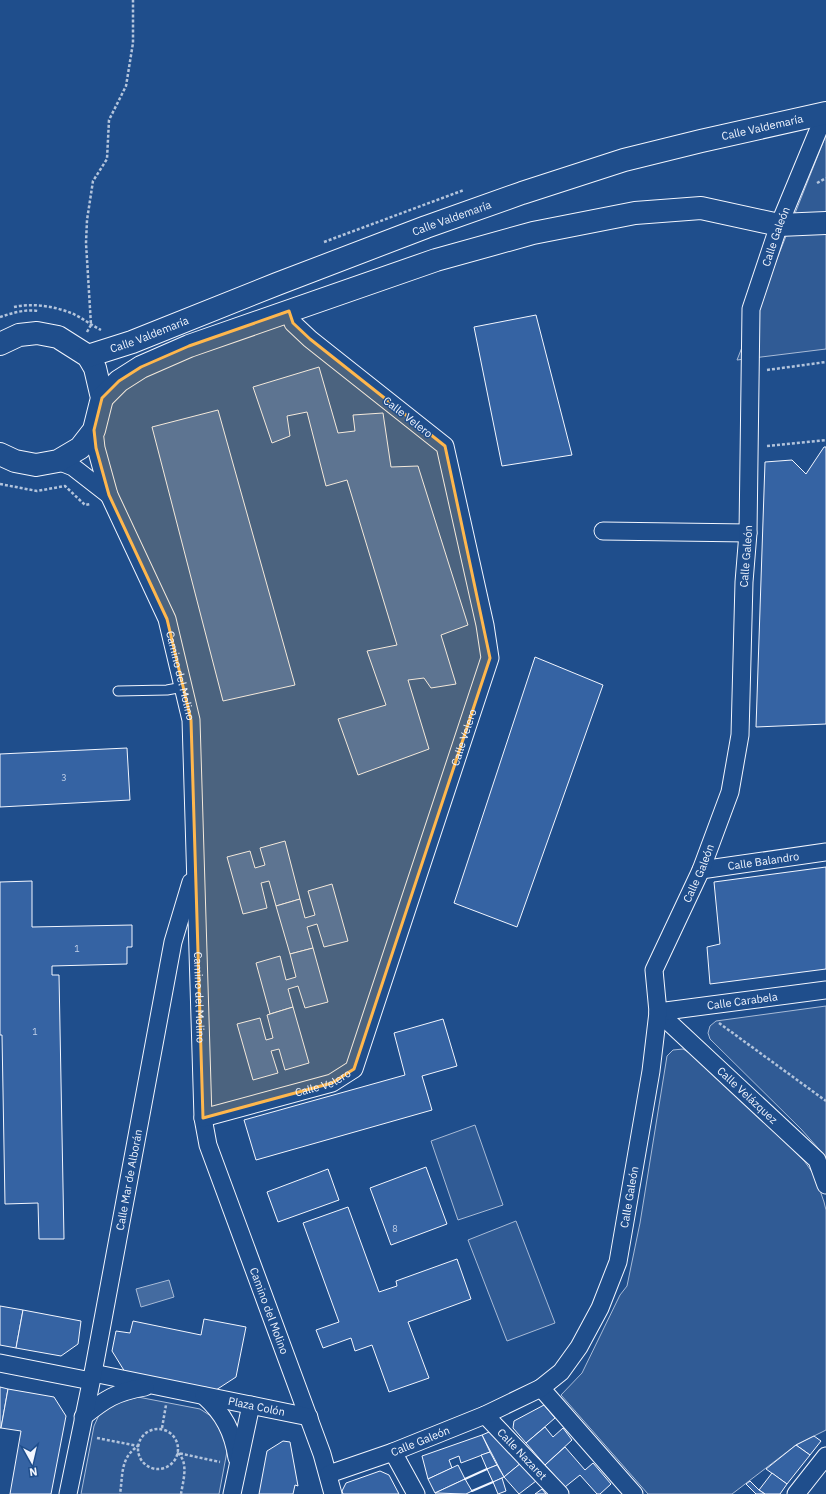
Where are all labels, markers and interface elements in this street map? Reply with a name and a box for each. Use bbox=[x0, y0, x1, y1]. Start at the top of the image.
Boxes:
street label: Calle Valdemaría bbox=[720, 111, 804, 143]
street label: Calle Valdemaría bbox=[410, 197, 493, 239]
street label: Calle Galeón bbox=[759, 205, 793, 268]
street label: Calle Valdemaría bbox=[108, 313, 191, 356]
street label: Calle Velero bbox=[380, 393, 436, 441]
street label: Calle Galeón bbox=[737, 525, 755, 588]
street label: Camino del Molino bbox=[163, 630, 198, 722]
street label: Calle Velero bbox=[448, 707, 480, 768]
house number: 3 bbox=[61, 772, 67, 783]
street label: Calle Galeón bbox=[680, 842, 717, 905]
street label: Calle Balandro bbox=[727, 849, 800, 873]
house number: 1 bbox=[74, 943, 80, 954]
street label: Camino del Molino bbox=[191, 951, 208, 1043]
street label: Calle Carabela bbox=[706, 989, 779, 1013]
house number: 1 bbox=[32, 1026, 38, 1037]
street label: Calle Velázquez bbox=[714, 1064, 780, 1127]
street label: Calle Velero bbox=[293, 1066, 353, 1100]
street label: Calle Mar de Alborán bbox=[113, 1128, 145, 1232]
street label: Calle Galeón bbox=[617, 1165, 641, 1229]
house number: 8 bbox=[392, 1223, 398, 1234]
street label: Camino del Molino bbox=[247, 1266, 292, 1356]
street label: Plaza Colón bbox=[227, 1394, 286, 1419]
street label: Calle Galeón bbox=[389, 1423, 452, 1459]
street label: Calle Nazaret bbox=[494, 1425, 550, 1483]
north arrow bbox=[12, 1442, 52, 1482]
text: N bbox=[28, 1464, 38, 1479]

